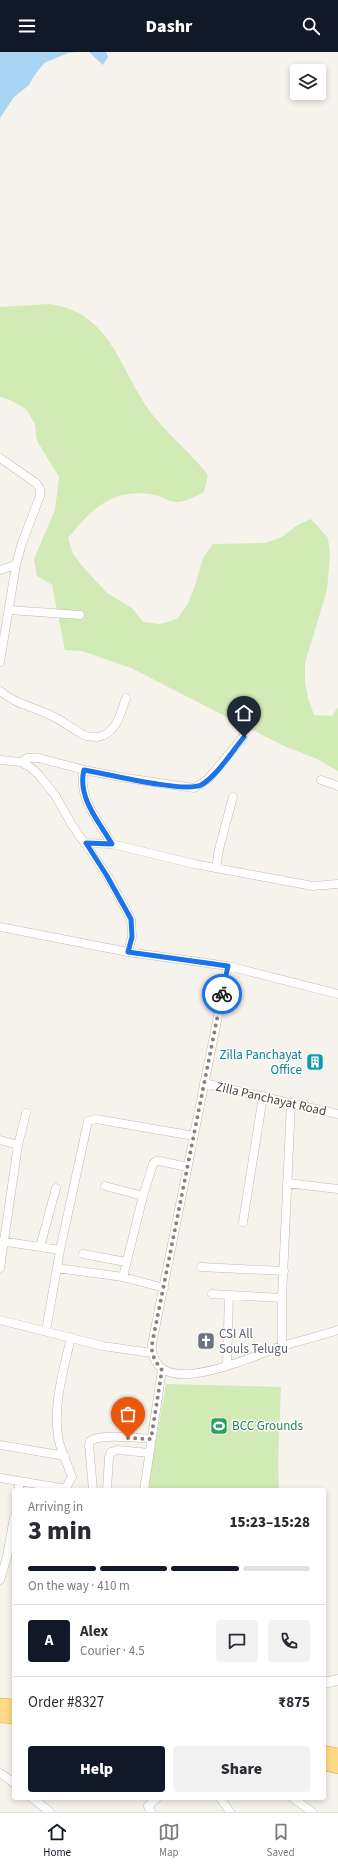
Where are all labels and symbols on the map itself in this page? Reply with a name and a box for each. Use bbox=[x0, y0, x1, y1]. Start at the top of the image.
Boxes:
pin bbox=[227, 696, 261, 737]
courier bbox=[202, 974, 242, 1014]
place label: Zilla Panchayat Office bbox=[219, 1046, 303, 1079]
building icon: Zilla Panchayat Office bbox=[305, 1052, 325, 1072]
street label: Zilla Panchayat Road bbox=[214, 1078, 328, 1120]
place label: CSI All Souls Telugu bbox=[219, 1325, 288, 1358]
church icon: CSI All Souls Telugu bbox=[196, 1331, 216, 1351]
pin bbox=[111, 1397, 145, 1438]
sports icon: BCC Grounds bbox=[209, 1416, 229, 1436]
place label: BCC Grounds bbox=[232, 1417, 304, 1435]

